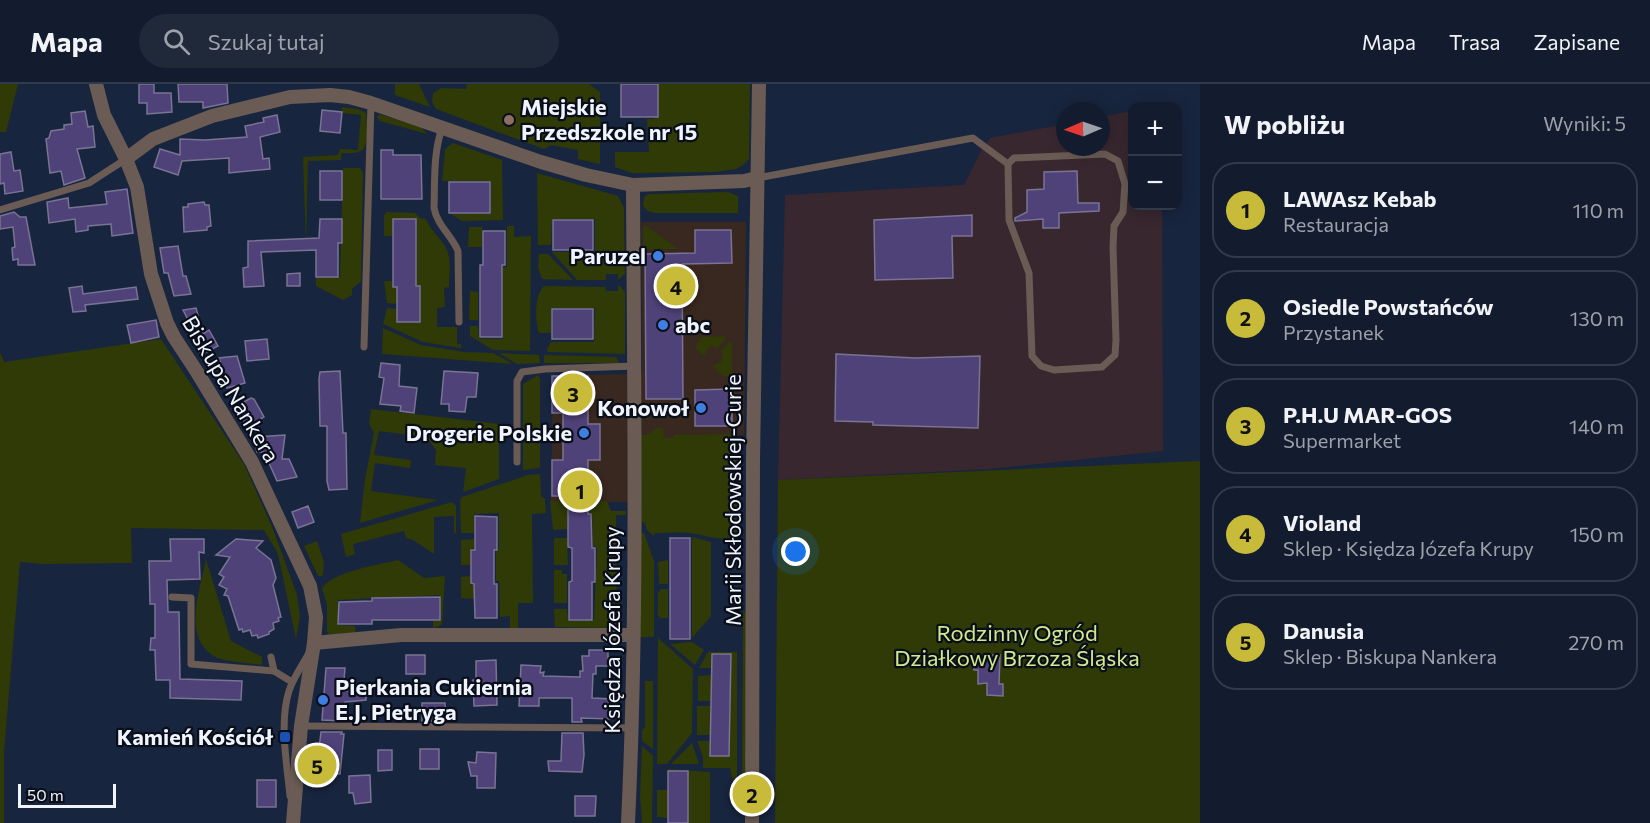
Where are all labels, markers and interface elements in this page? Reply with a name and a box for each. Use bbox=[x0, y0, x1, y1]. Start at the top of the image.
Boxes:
search box bbox=[139, 14, 559, 68]
text: Mapa bbox=[30, 24, 103, 58]
icon: search bbox=[160, 25, 193, 58]
text: Szukaj tutaj bbox=[208, 28, 325, 55]
text: Mapa bbox=[1362, 29, 1416, 54]
text: Trasa bbox=[1449, 29, 1500, 54]
text: Zapisane bbox=[1533, 29, 1620, 54]
place label: Miejskie Przedszkole nr 15 bbox=[521, 93, 697, 145]
north arrow bbox=[1056, 102, 1110, 156]
map controls bbox=[1128, 102, 1182, 210]
button: + bbox=[1128, 102, 1182, 156]
text: W pobliżu bbox=[1224, 108, 1345, 139]
text: Wyniki: 5 bbox=[1543, 111, 1626, 135]
marker: Miejskie Przedszkole nr 15 bbox=[502, 113, 516, 127]
button: − bbox=[1128, 156, 1182, 210]
text: LAWAsz Kebab bbox=[1283, 185, 1437, 212]
text: 1 bbox=[1241, 198, 1250, 222]
text: 110 m bbox=[1573, 198, 1624, 222]
text: Restauracja bbox=[1283, 212, 1389, 236]
place label: Paruzel bbox=[570, 242, 646, 269]
marker: Paruzel bbox=[651, 249, 665, 263]
pin: 4 bbox=[656, 264, 696, 308]
text: Osiedle Powstańców bbox=[1283, 293, 1494, 320]
text: 2 bbox=[1240, 306, 1251, 330]
text: 130 m bbox=[1570, 306, 1624, 330]
street label: Biskupa Nankera bbox=[177, 310, 286, 467]
place label: abc bbox=[675, 311, 710, 338]
marker: abc bbox=[656, 318, 670, 332]
text: Przystanek bbox=[1283, 320, 1384, 344]
pin: 3 bbox=[554, 370, 592, 416]
street label: Marii Skłodowskiej-Curie bbox=[719, 374, 746, 626]
place label: Konowoł bbox=[597, 394, 690, 421]
marker: Konowoł bbox=[694, 401, 708, 415]
text: P.H.U MAR-GOS bbox=[1283, 401, 1452, 428]
text: 3 bbox=[1240, 414, 1251, 438]
text: 140 m bbox=[1569, 414, 1624, 438]
place label: Drogerie Polskie bbox=[406, 419, 572, 446]
marker: Drogerie Polskie bbox=[577, 426, 591, 440]
text: Supermarket bbox=[1283, 428, 1401, 452]
pin: 1 bbox=[560, 468, 600, 512]
text: Violand bbox=[1283, 509, 1361, 536]
text: 4 bbox=[1239, 522, 1252, 546]
text: 150 m bbox=[1570, 522, 1624, 546]
street label: Księdza Józefa Krupy bbox=[598, 526, 625, 734]
text: Sklep · Księdza Józefa Krupy bbox=[1283, 536, 1534, 560]
your location bbox=[781, 537, 810, 566]
text: Danusia bbox=[1283, 617, 1364, 644]
park label: Rodzinny Ogród Działkowy Brzoza Śląska bbox=[894, 619, 1140, 671]
text: 5 bbox=[1240, 630, 1251, 654]
text: 270 m bbox=[1568, 630, 1624, 654]
text: Sklep · Biskupa Nankera bbox=[1283, 644, 1497, 668]
place label: Pierkania Cukiernia E.J. Pietryga bbox=[335, 673, 532, 725]
marker: Pierkania Cukiernia E.J. Pietryga bbox=[316, 693, 330, 707]
place label: Kamień Kościół bbox=[117, 723, 274, 750]
marker: Kamień Kościół bbox=[278, 730, 292, 744]
pin: 5 bbox=[298, 742, 336, 788]
pin: 2 bbox=[732, 772, 771, 816]
scale bar bbox=[18, 781, 116, 808]
text: 50 m bbox=[27, 785, 64, 804]

